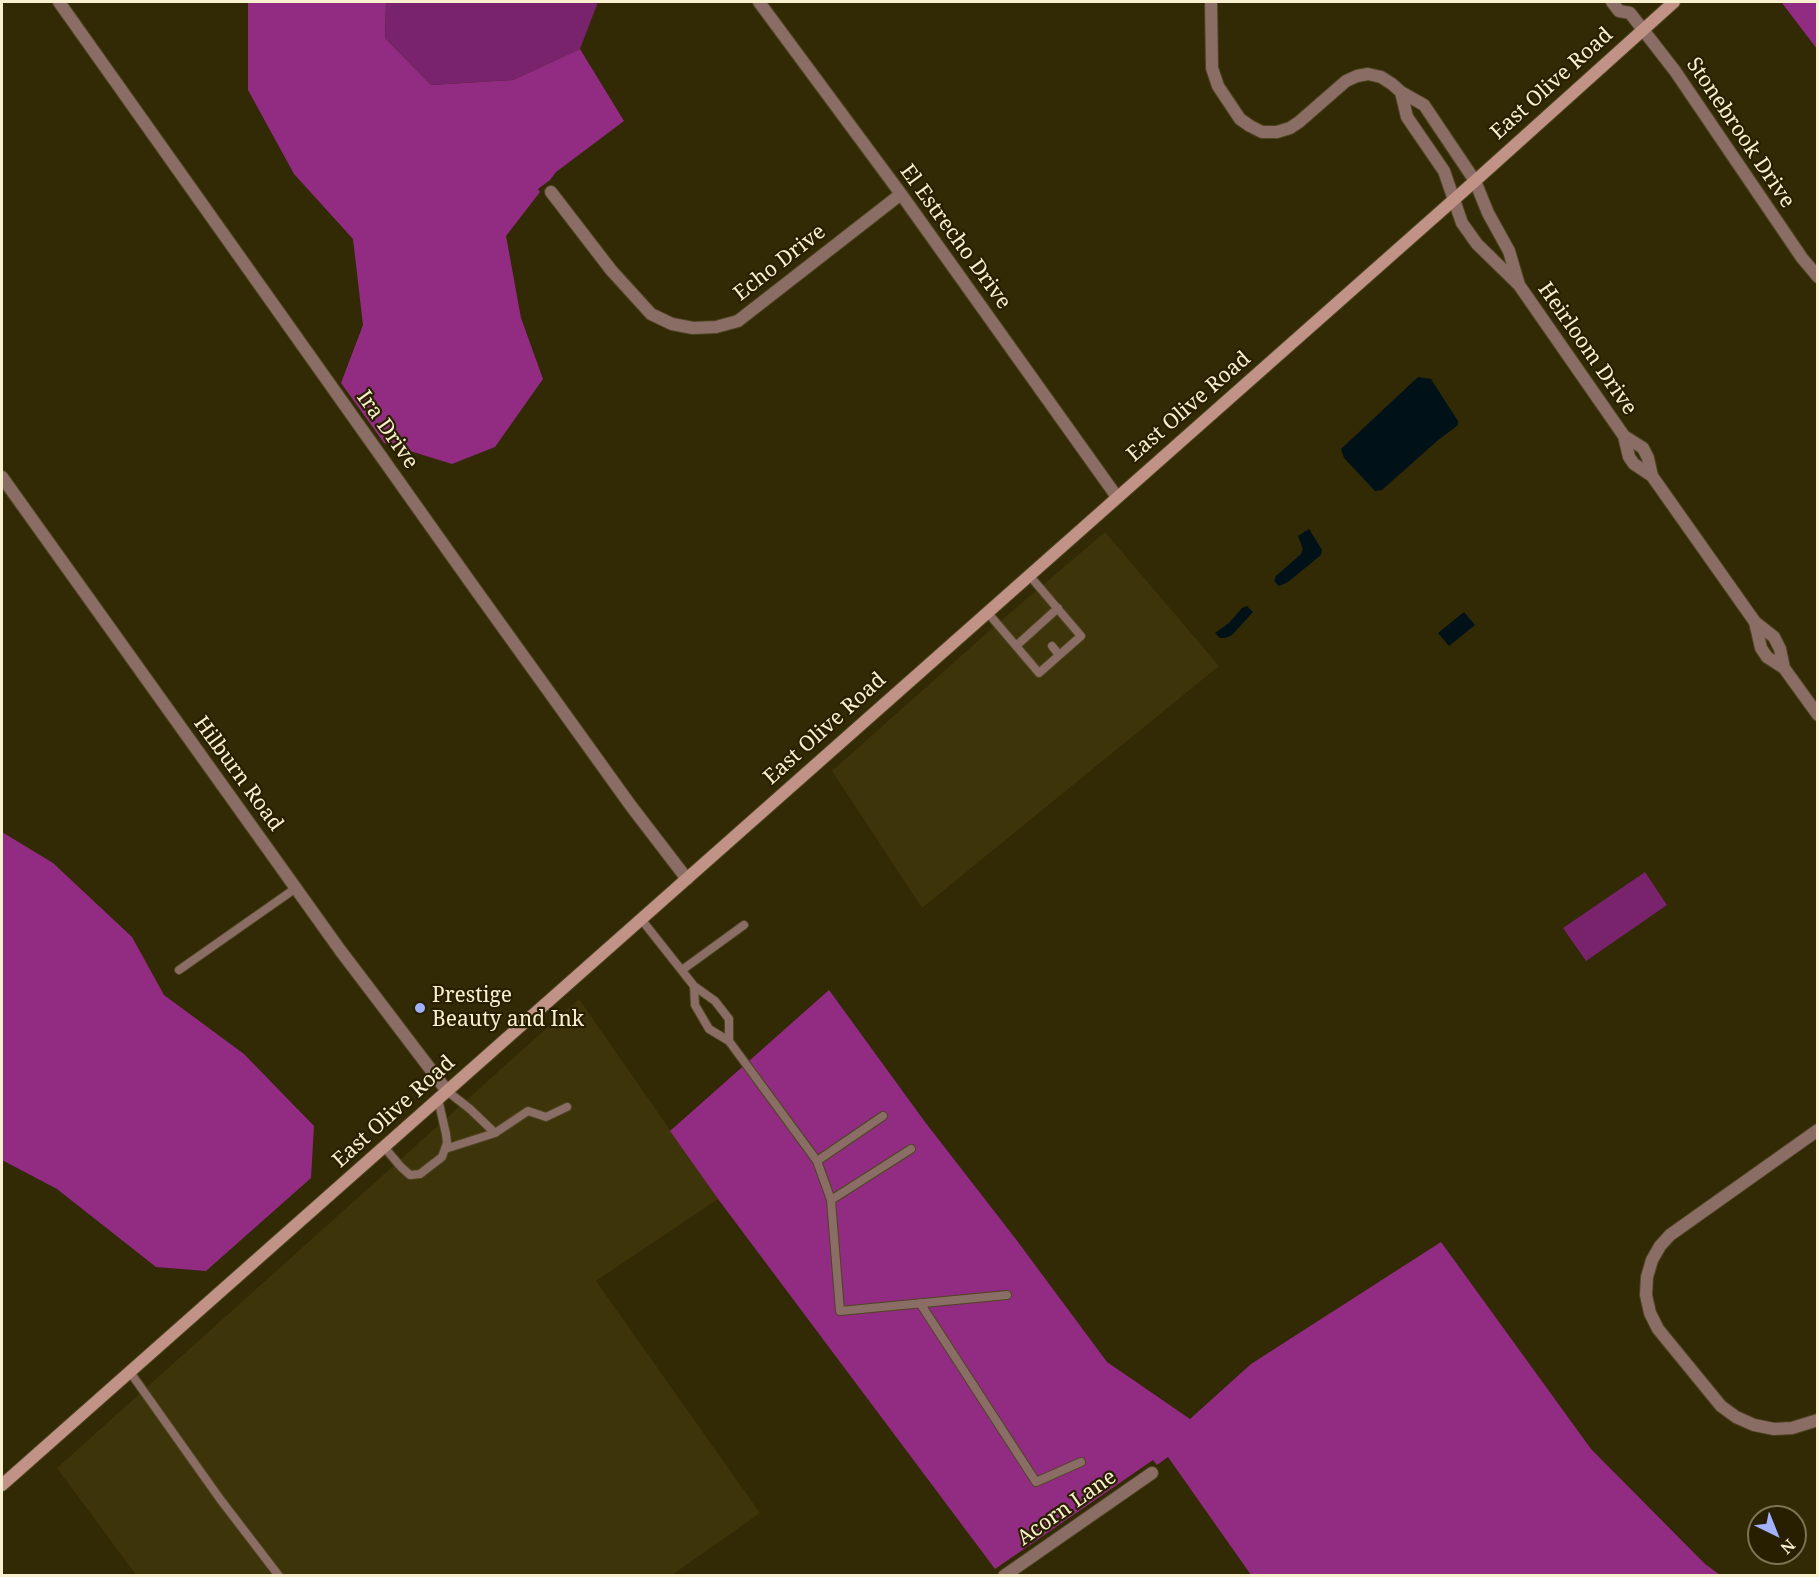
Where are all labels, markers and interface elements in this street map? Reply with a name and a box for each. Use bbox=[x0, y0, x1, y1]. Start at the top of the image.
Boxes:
street label: East Olive Road bbox=[1486, 23, 1618, 145]
street label: Stonebrook Drive bbox=[1680, 53, 1800, 213]
street label: El Estrecho Drive bbox=[894, 160, 1016, 314]
street label: Echo Drive bbox=[729, 219, 831, 307]
street label: Heirloom Drive bbox=[1532, 278, 1642, 420]
street label: East Olive Road bbox=[1122, 346, 1256, 468]
street label: Ira Drive bbox=[351, 386, 423, 474]
street label: East Olive Road bbox=[759, 668, 891, 790]
street label: Hilburn Road bbox=[188, 712, 288, 836]
place label: Prestige Beauty and Ink bbox=[432, 983, 584, 1033]
marker: Prestige Beauty and Ink bbox=[413, 1001, 427, 1015]
street label: East Olive Road bbox=[328, 1051, 460, 1173]
street label: Acorn Lane bbox=[1013, 1465, 1121, 1551]
north arrow bbox=[1747, 1505, 1807, 1565]
text: N bbox=[1776, 1534, 1800, 1559]

